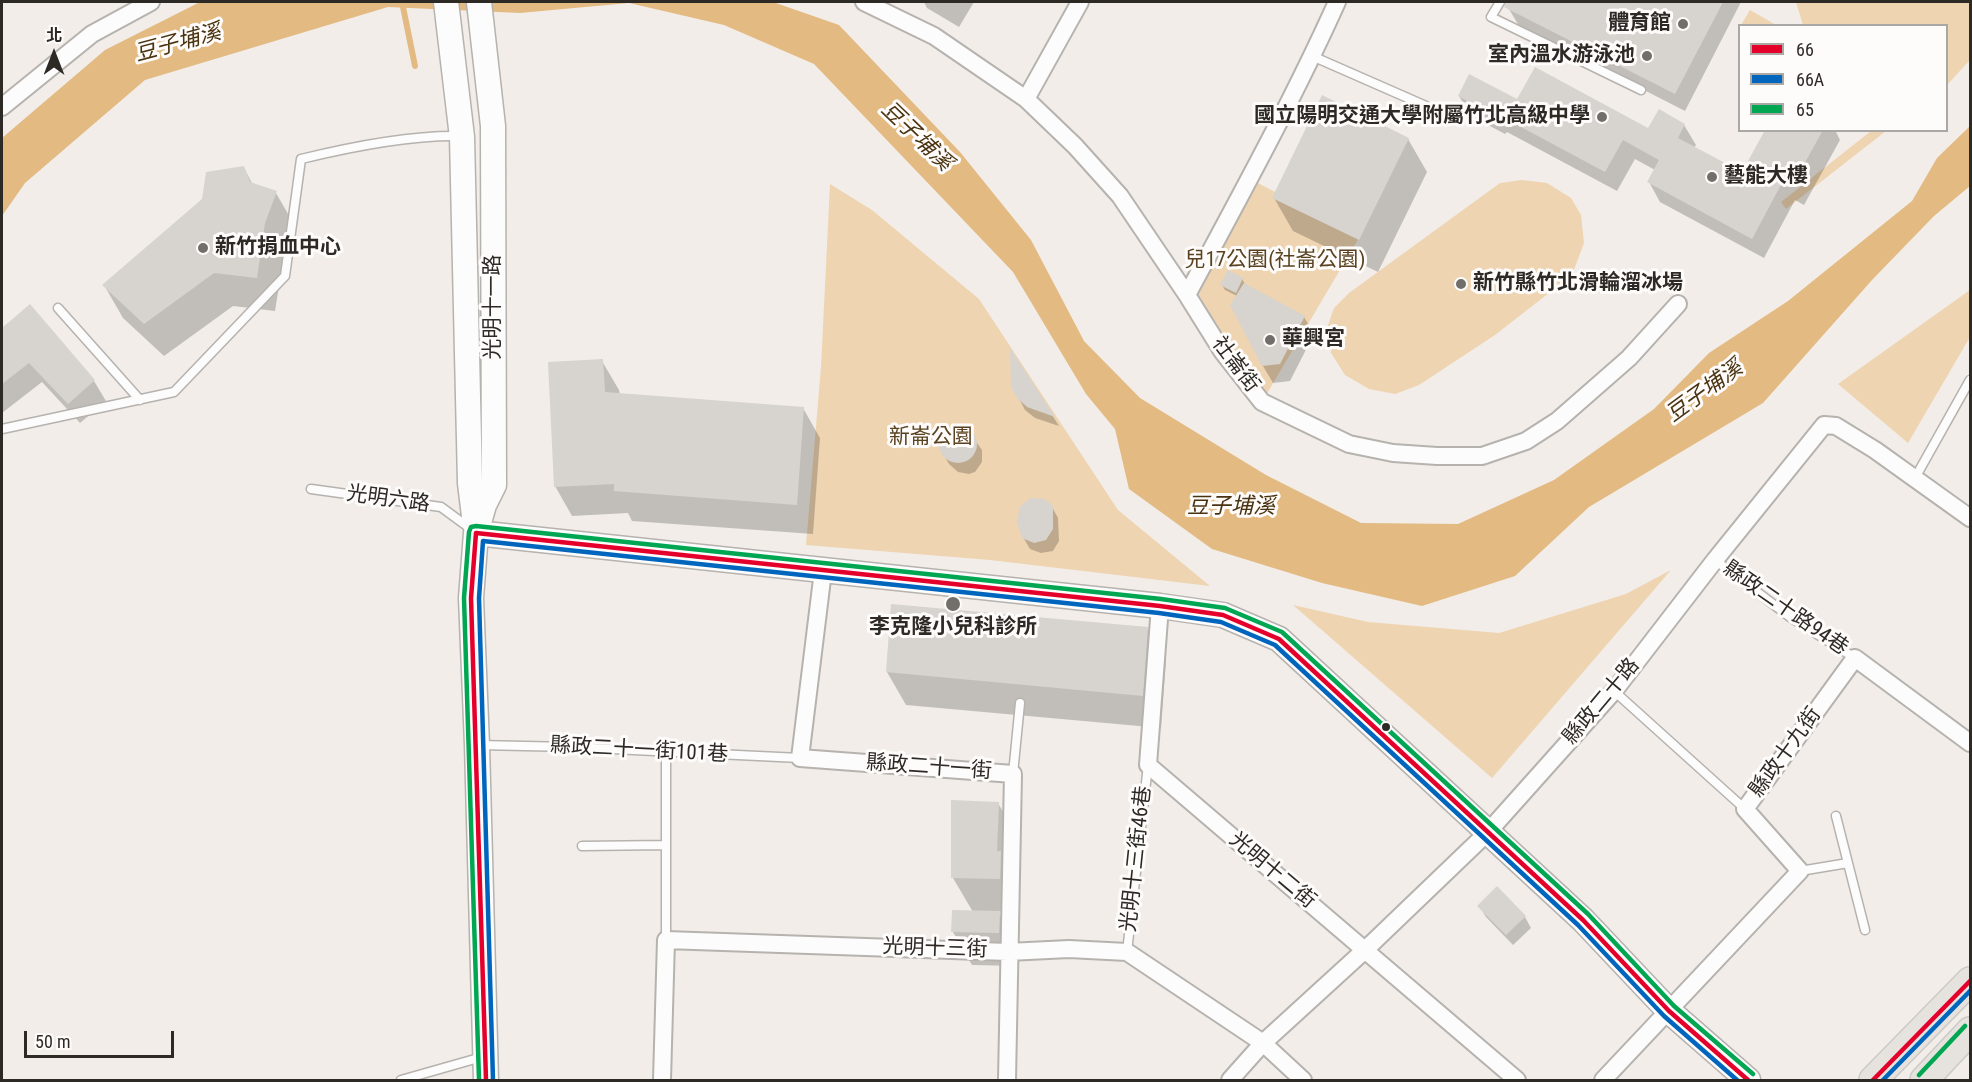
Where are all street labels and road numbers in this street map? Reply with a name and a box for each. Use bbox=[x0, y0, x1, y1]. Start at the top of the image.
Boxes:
street label: 光明十一路 bbox=[481, 255, 507, 359]
street label: 社崙街 bbox=[1206, 332, 1264, 398]
street label: 光明六路 bbox=[345, 482, 431, 518]
street label: 縣政二十路94巷 bbox=[1718, 557, 1852, 661]
street label: 縣政二十路 bbox=[1559, 654, 1645, 750]
street label: 縣政十九街 bbox=[1745, 703, 1827, 803]
street label: 縣政二十一街101巷 bbox=[549, 734, 729, 768]
street label: 縣政二十一街 bbox=[865, 751, 993, 785]
street label: 光明十三街46巷 bbox=[1117, 785, 1157, 933]
street label: 光明十二街 bbox=[1224, 828, 1320, 914]
street label: 光明十三街 bbox=[882, 935, 988, 963]

